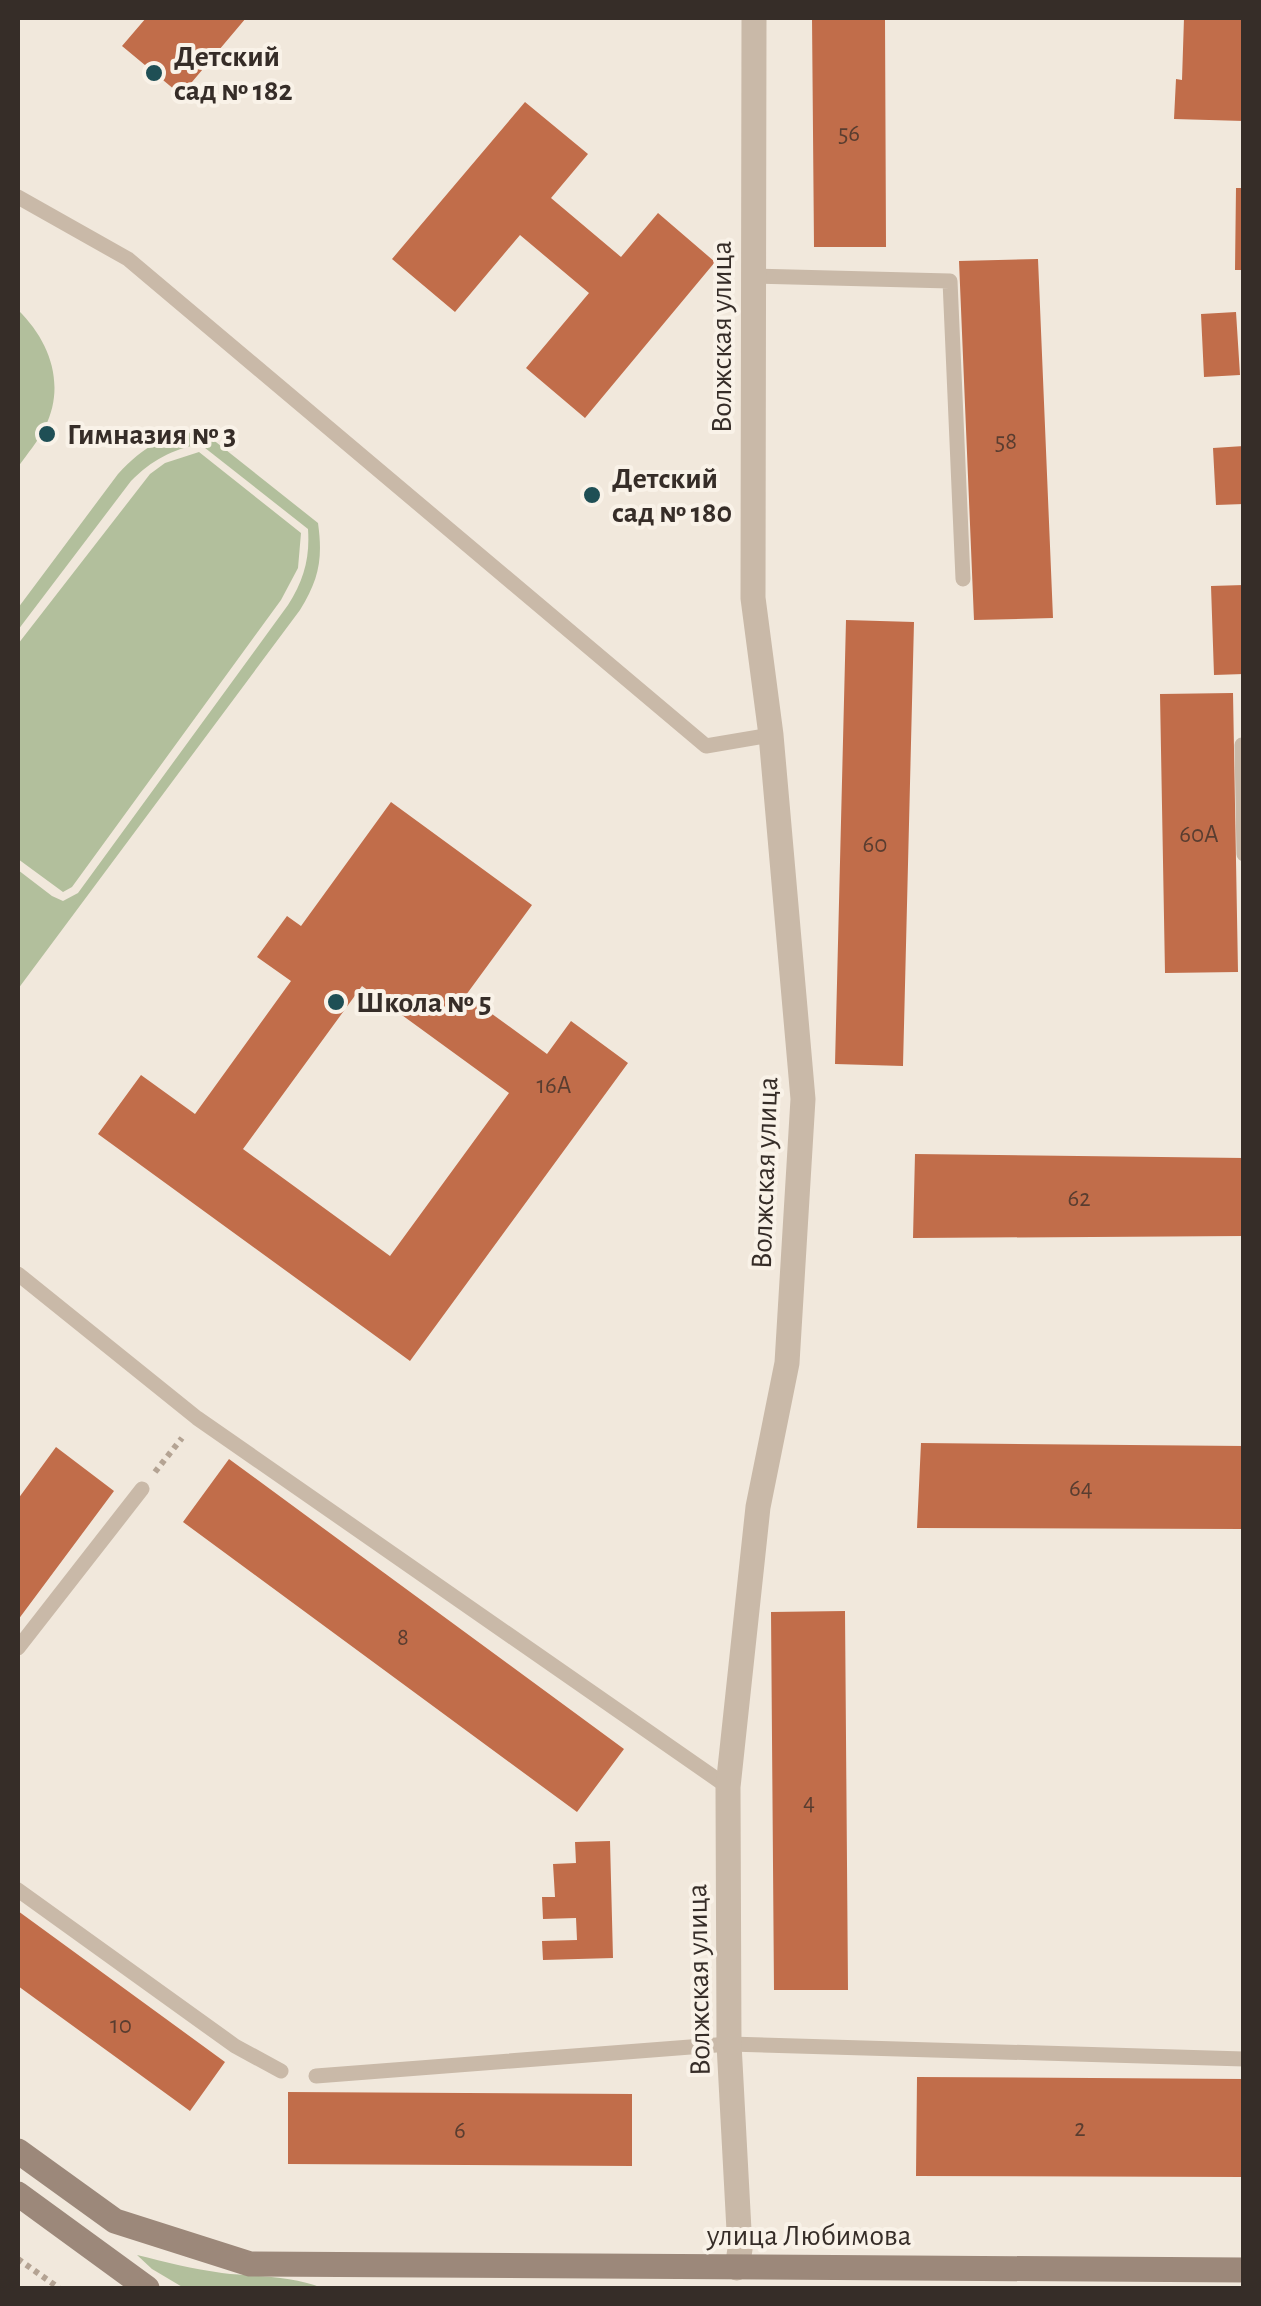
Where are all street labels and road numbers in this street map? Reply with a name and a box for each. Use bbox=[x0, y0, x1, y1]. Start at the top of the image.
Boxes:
street label: Волжская улица bbox=[707, 241, 737, 433]
street label: Волжская улица bbox=[747, 1076, 783, 1270]
street label: Волжская улица bbox=[682, 1883, 716, 2077]
street label: улица Любимова bbox=[706, 2221, 911, 2251]

